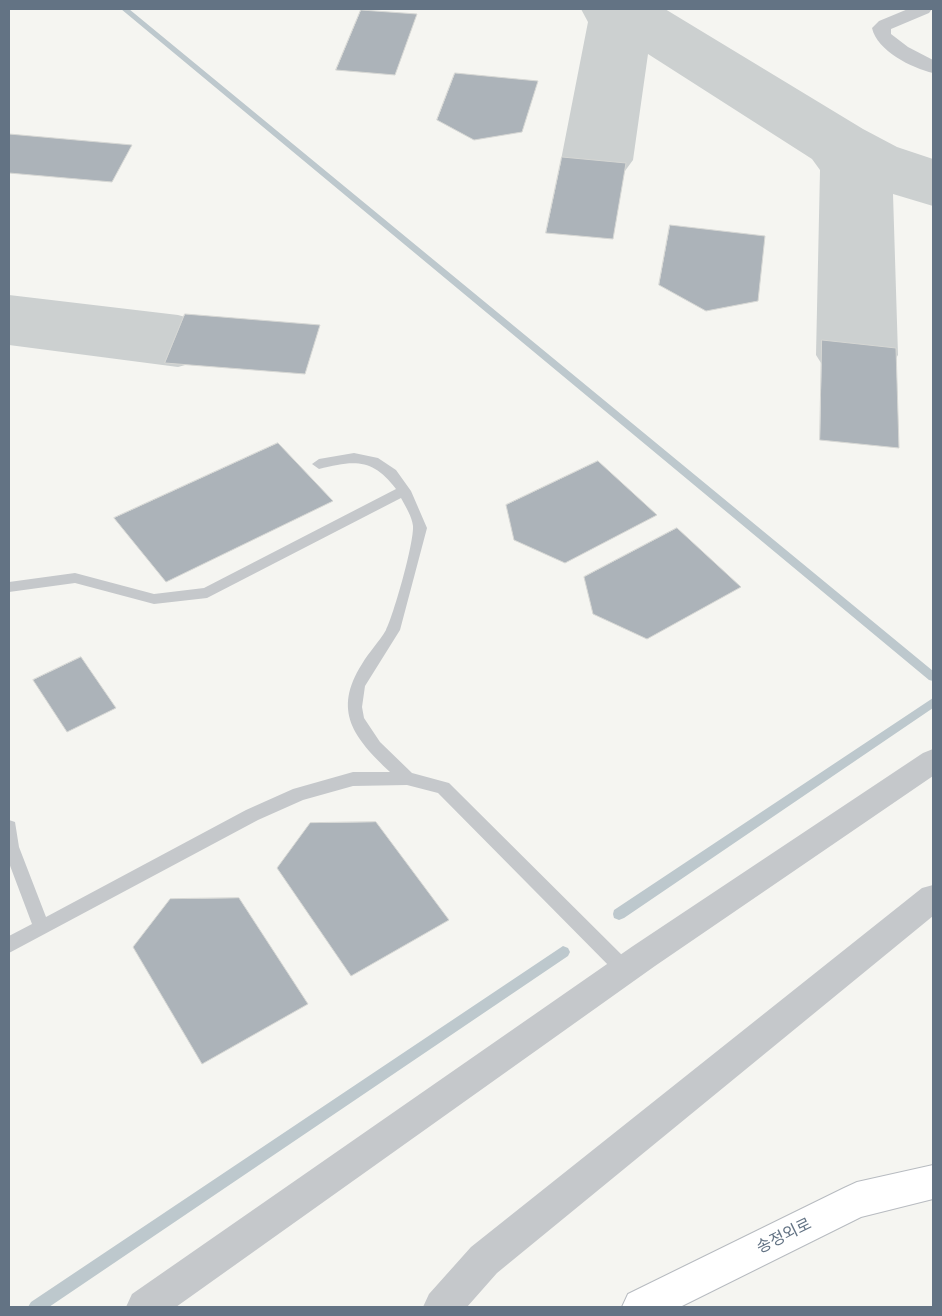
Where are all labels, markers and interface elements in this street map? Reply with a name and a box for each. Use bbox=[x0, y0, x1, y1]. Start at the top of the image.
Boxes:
street label: 송정외로 bbox=[753, 1214, 815, 1258]

